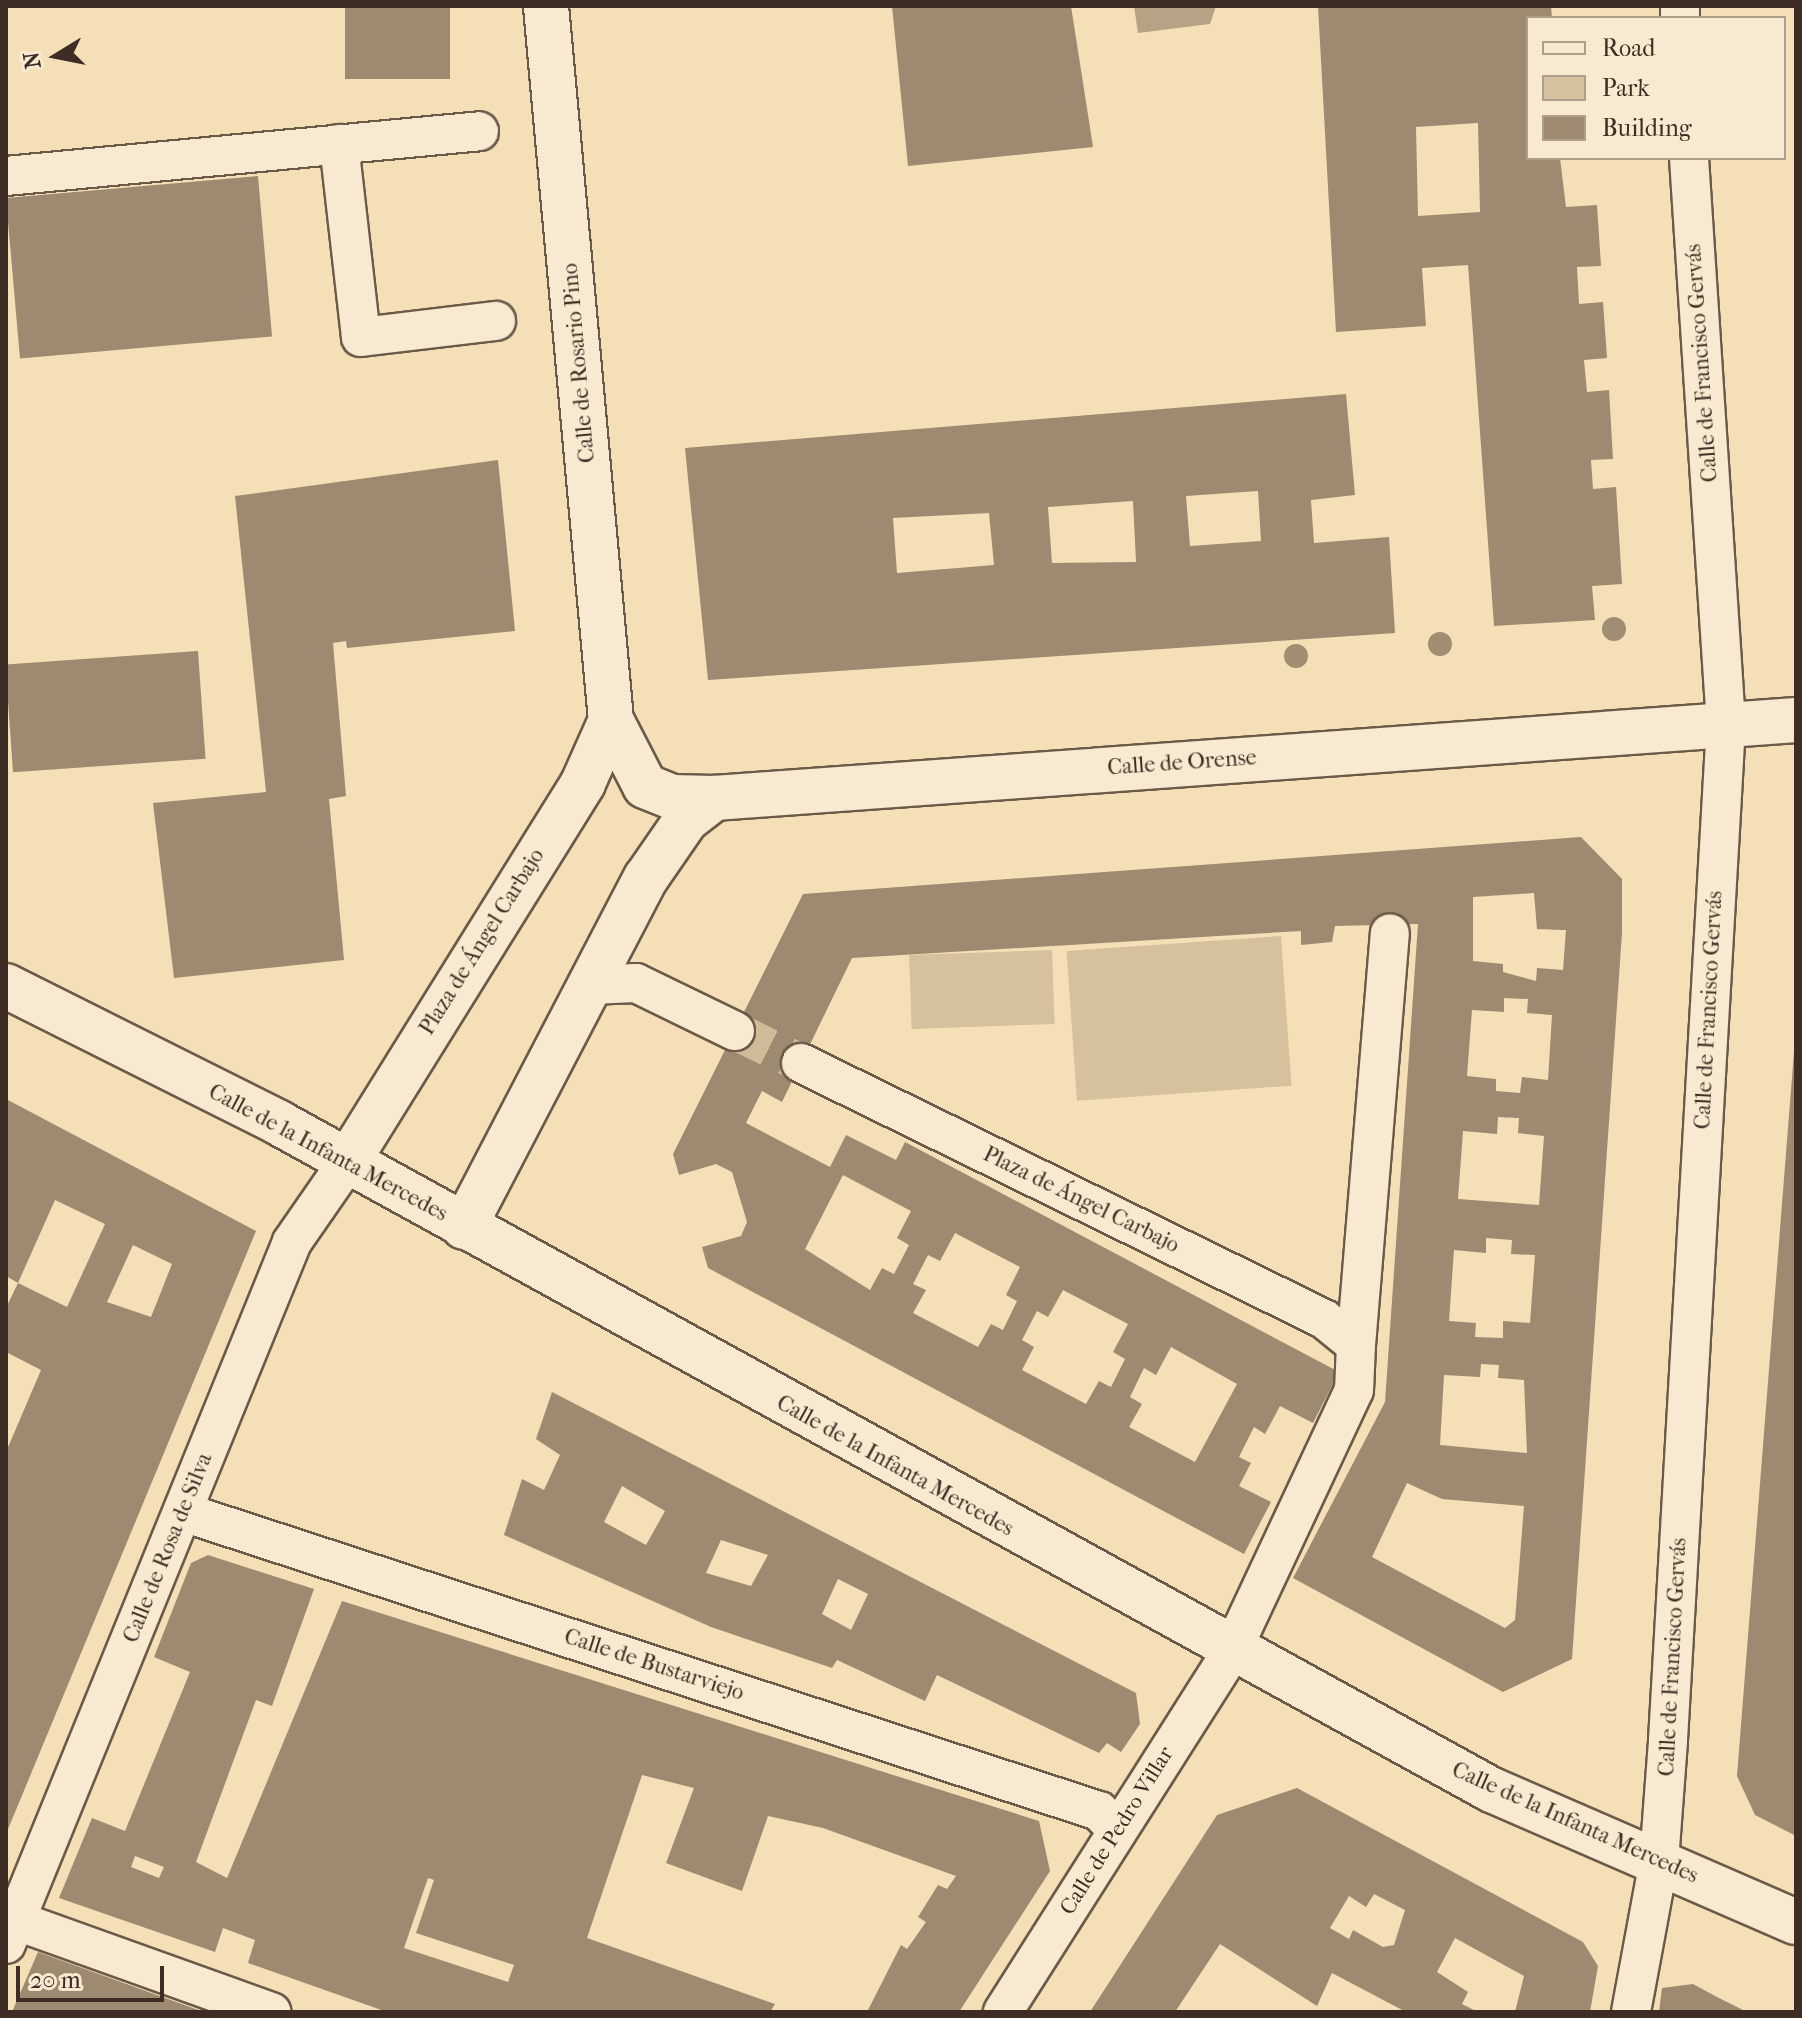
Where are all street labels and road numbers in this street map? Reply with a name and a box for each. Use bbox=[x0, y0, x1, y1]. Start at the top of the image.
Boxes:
street label: Calle de Francisco Gervás bbox=[1680, 243, 1724, 483]
street label: Calle de Rosario Pino bbox=[557, 262, 601, 464]
street label: Calle de Orense bbox=[1107, 745, 1257, 781]
street label: Plaza de Ángel Carbajo bbox=[414, 844, 550, 1040]
street label: Calle de Francisco Gervás bbox=[1690, 890, 1728, 1130]
street label: Calle de la Infanta Mercedes bbox=[204, 1079, 452, 1227]
street label: Plaza de Ángel Carbajo bbox=[979, 1141, 1183, 1259]
street label: Calle de la Infanta Mercedes bbox=[772, 1390, 1018, 1542]
street label: Calle de Rosa de Silva bbox=[118, 1449, 218, 1647]
street label: Calle de Francisco Gervás bbox=[1654, 1537, 1692, 1777]
street label: Calle de Bustarviejo bbox=[561, 1623, 747, 1707]
street label: Calle de Pedro Villar bbox=[1055, 1742, 1179, 1920]
street label: Calle de la Infanta Mercedes bbox=[1448, 1757, 1702, 1889]

